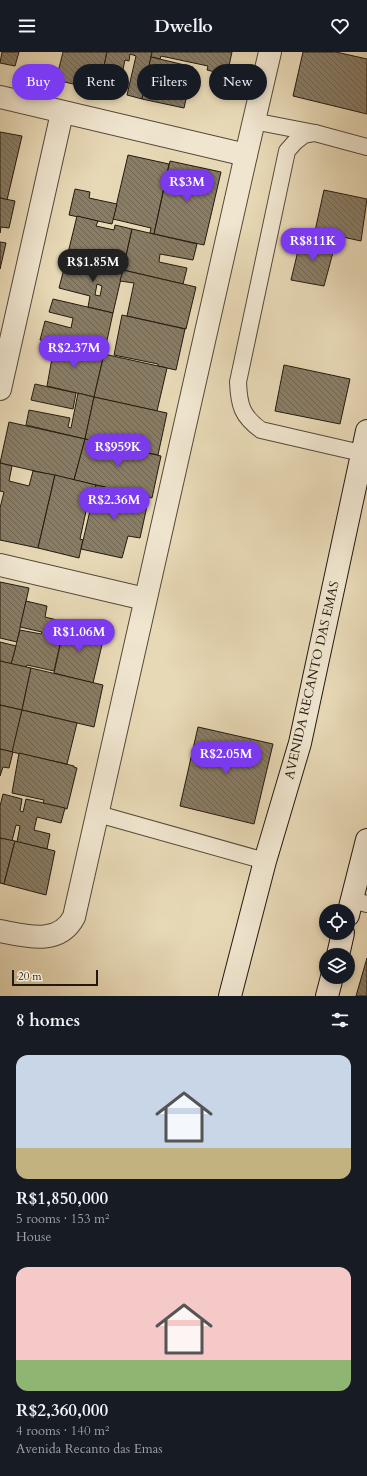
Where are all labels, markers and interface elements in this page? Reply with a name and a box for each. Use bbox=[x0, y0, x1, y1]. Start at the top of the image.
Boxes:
text: Dwello bbox=[154, 14, 213, 39]
icon: menu bbox=[16, 15, 38, 37]
icon: heart bbox=[329, 15, 351, 37]
chip: Buy bbox=[12, 64, 65, 100]
chip: Rent bbox=[73, 64, 129, 100]
chip: Filters bbox=[137, 64, 201, 100]
chip: New bbox=[209, 64, 267, 100]
pin: R$3M bbox=[163, 169, 211, 203]
text: R$3M bbox=[169, 173, 205, 191]
pin: R$811K bbox=[280, 228, 346, 262]
text: R$811K bbox=[290, 232, 336, 250]
pin: R$1.85M bbox=[56, 249, 130, 283]
text: R$1.85M bbox=[67, 253, 119, 271]
pin: R$2.37M bbox=[37, 335, 111, 369]
text: R$2.37M bbox=[48, 339, 100, 357]
pin: R$959K bbox=[85, 434, 151, 468]
text: R$959K bbox=[95, 438, 141, 456]
pin: R$2.36M bbox=[77, 487, 151, 521]
text: R$2.36M bbox=[88, 491, 140, 509]
street label: AVENIDA RECANTO DAS EMAS bbox=[280, 579, 344, 781]
pin: R$1.06M bbox=[42, 619, 116, 653]
text: R$1.06M bbox=[53, 623, 105, 641]
pin: R$2.05M bbox=[189, 741, 263, 775]
text: R$2.05M bbox=[200, 745, 252, 763]
map controls bbox=[319, 904, 355, 984]
button: locate bbox=[319, 904, 355, 940]
button: layers bbox=[319, 948, 355, 984]
scale bar bbox=[12, 968, 98, 987]
text: 20 m bbox=[18, 969, 42, 984]
text: 8 homes bbox=[16, 1009, 80, 1032]
icon: filters bbox=[329, 1009, 351, 1031]
icon: home bbox=[148, 1081, 220, 1153]
text: R$1,850,000 bbox=[16, 1187, 108, 1210]
text: 5 rooms · 153 m² bbox=[16, 1210, 109, 1228]
text: House bbox=[16, 1228, 51, 1246]
icon: home bbox=[148, 1293, 220, 1365]
text: R$2,360,000 bbox=[16, 1399, 108, 1422]
text: 4 rooms · 140 m² bbox=[16, 1422, 109, 1440]
text: Avenida Recanto das Emas bbox=[16, 1440, 163, 1458]

